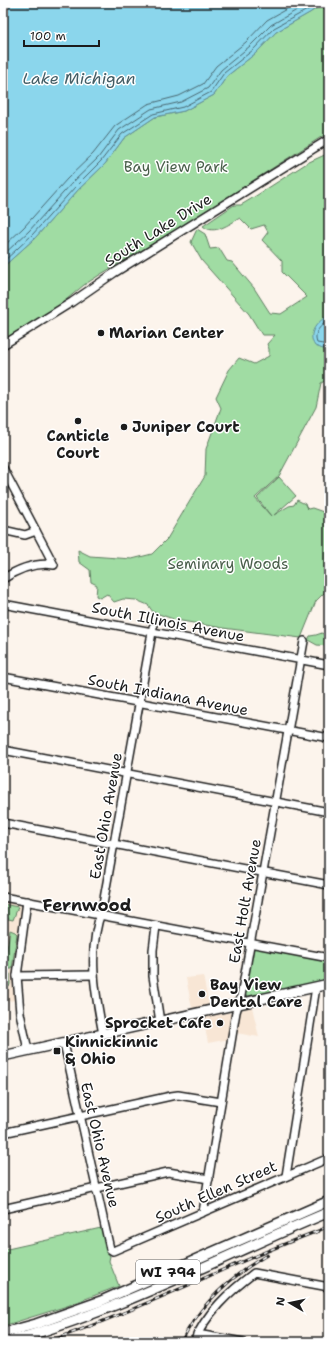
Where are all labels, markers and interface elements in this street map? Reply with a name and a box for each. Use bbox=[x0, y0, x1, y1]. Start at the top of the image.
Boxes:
scale bar bbox=[24, 22, 99, 48]
text: 100 m bbox=[30, 28, 66, 44]
water label: Lake Michigan bbox=[22, 68, 136, 89]
park label: Bay View Park bbox=[124, 157, 228, 177]
street label: South Lake Drive bbox=[101, 189, 215, 271]
place label: Marian Center bbox=[109, 323, 224, 343]
marker: Marian Center bbox=[96, 328, 106, 338]
marker: Canticle Court bbox=[73, 416, 83, 426]
place label: Juniper Court bbox=[132, 417, 240, 437]
marker: Juniper Court bbox=[119, 422, 129, 432]
place label: Canticle Court bbox=[47, 426, 109, 463]
park label: Seminary Woods bbox=[168, 554, 288, 574]
street label: South Illinois Avenue bbox=[90, 597, 246, 647]
street label: South Indiana Avenue bbox=[86, 670, 250, 720]
street label: East Ohio Avenue bbox=[85, 751, 127, 881]
street label: East Holt Avenue bbox=[224, 837, 266, 965]
district label: Fernwood bbox=[43, 894, 132, 916]
place label: Bay View Dental Care bbox=[210, 975, 302, 1012]
marker: Bay View Dental Care bbox=[197, 989, 207, 999]
place label: Sprocket Cafe bbox=[105, 1013, 212, 1033]
marker: Sprocket Cafe bbox=[215, 1018, 225, 1028]
place label: Kinnickinnic & Ohio bbox=[65, 1032, 158, 1069]
marker: Kinnickinnic & Ohio bbox=[52, 1046, 62, 1056]
street label: East Ohio Avenue bbox=[76, 1080, 124, 1210]
street label: South Ellen Street bbox=[152, 1156, 280, 1228]
road number: WI 794 bbox=[136, 1260, 200, 1284]
north arrow bbox=[270, 1283, 310, 1323]
text: N bbox=[273, 1296, 289, 1307]

